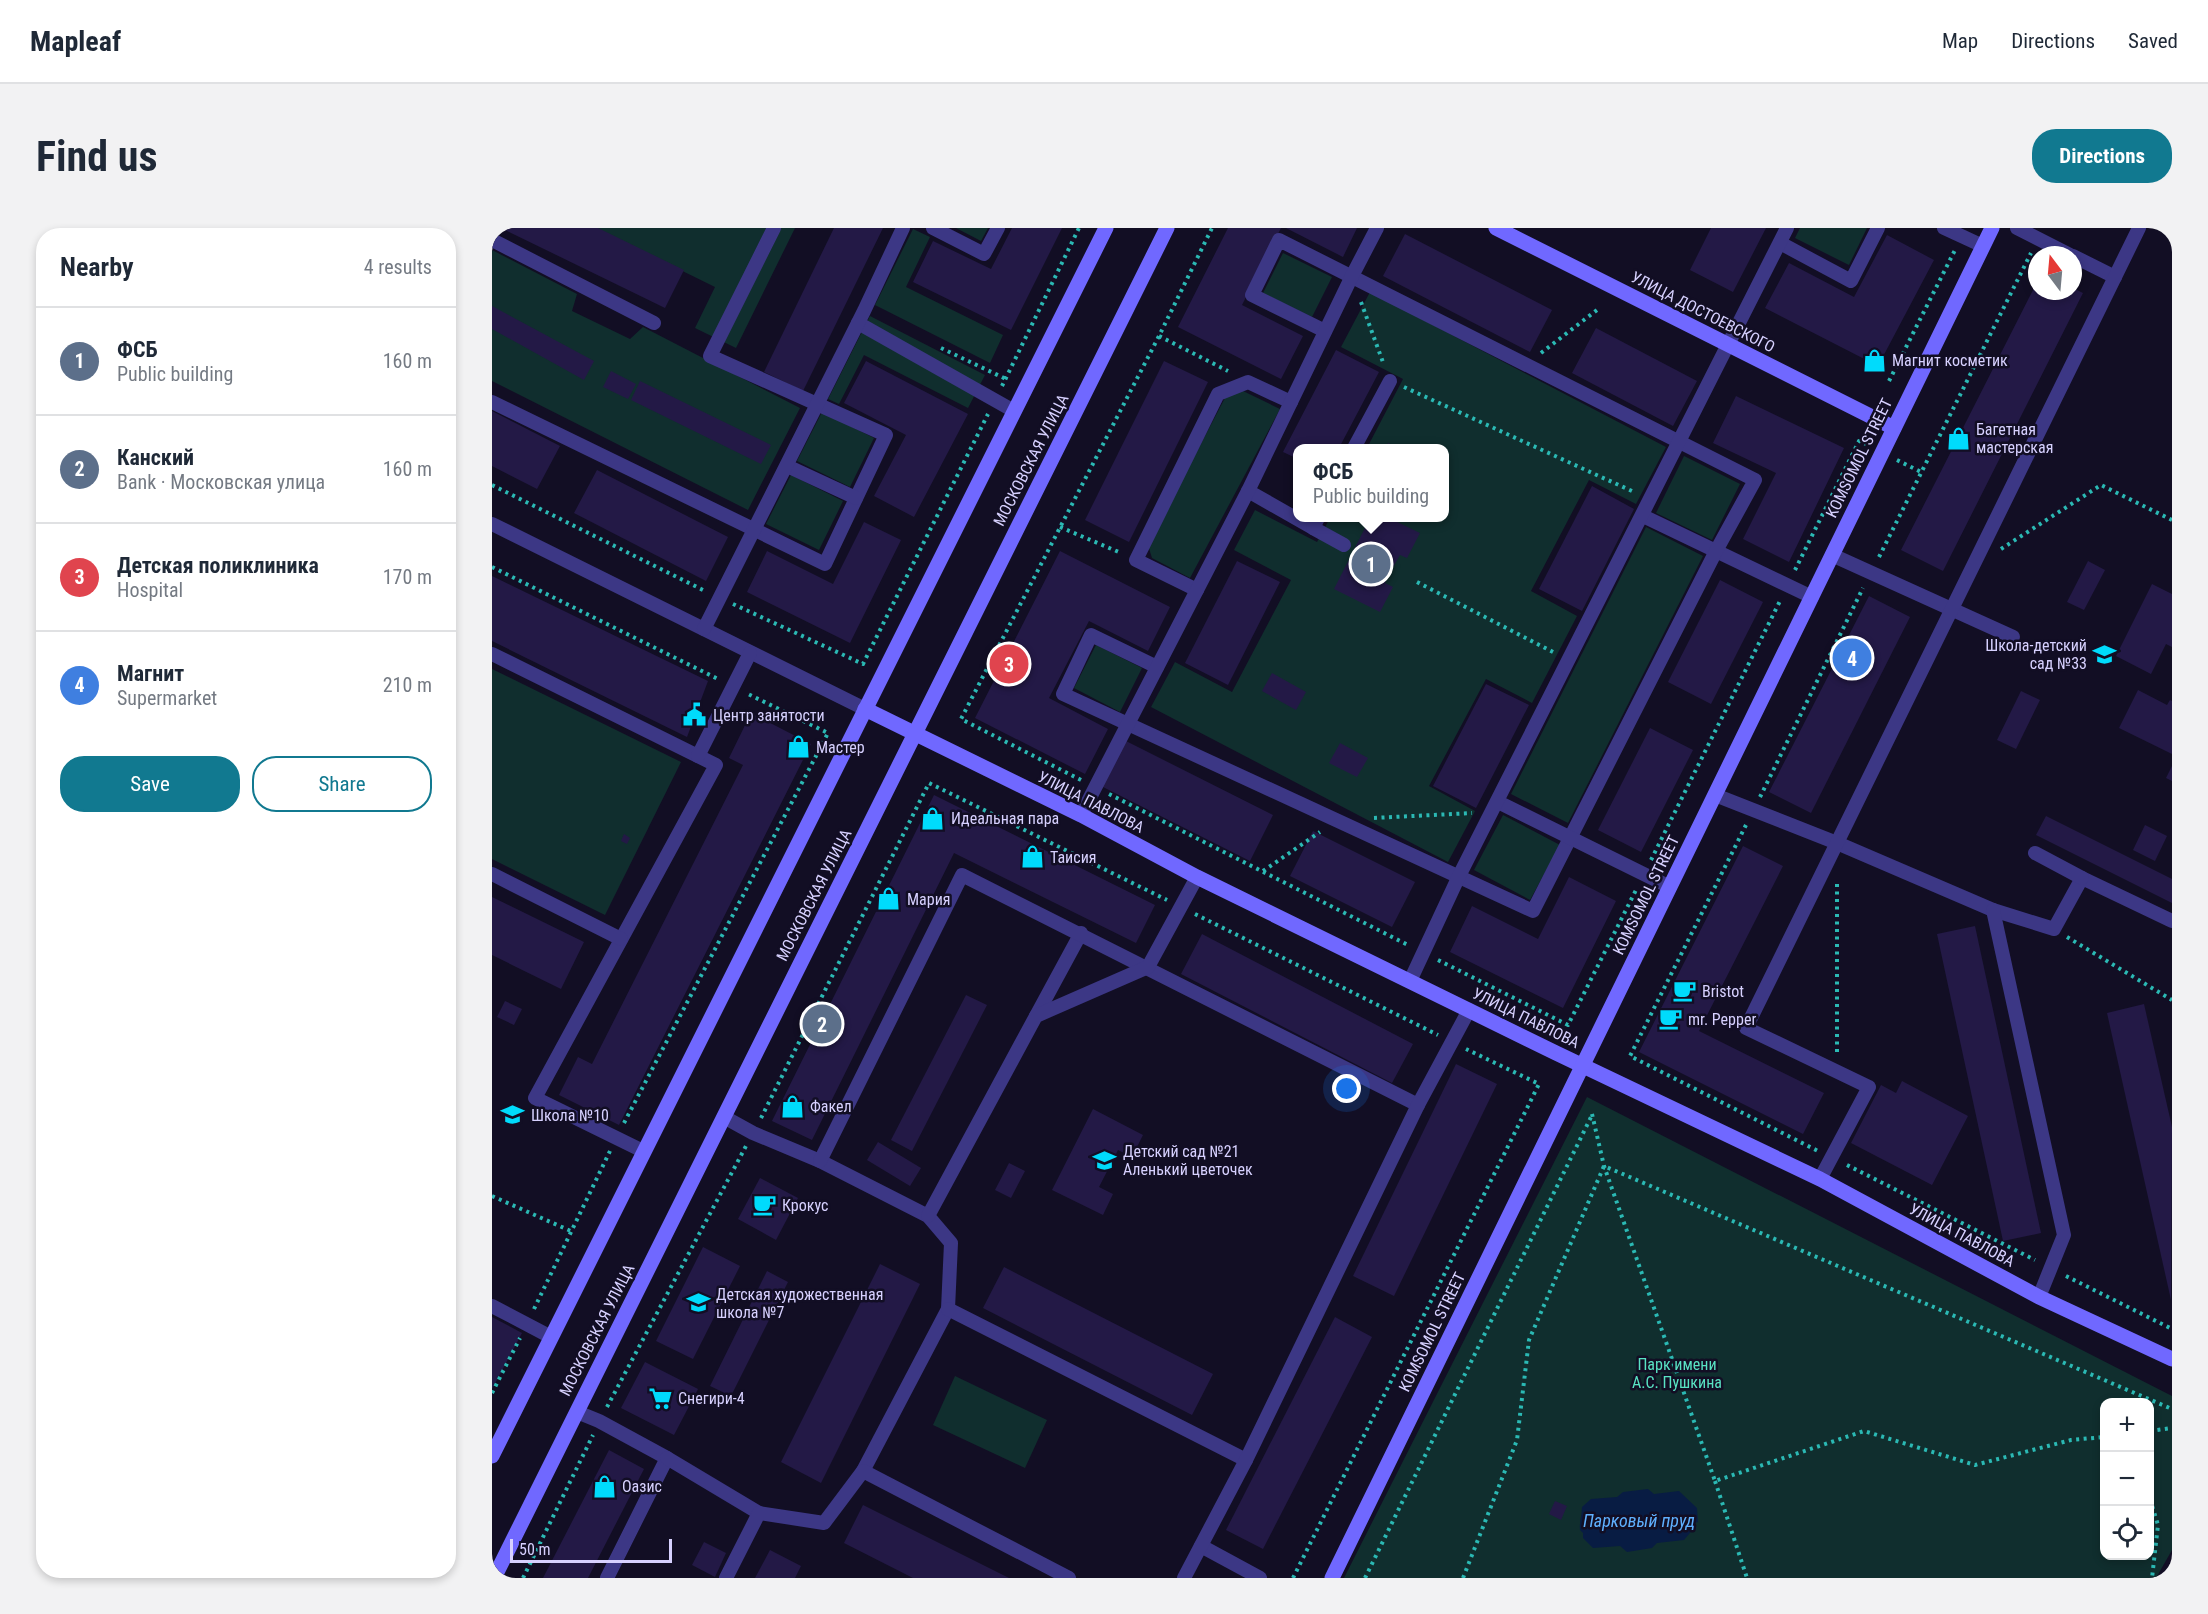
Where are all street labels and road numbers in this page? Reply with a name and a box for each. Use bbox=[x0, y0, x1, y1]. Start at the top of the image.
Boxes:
street label: УЛИЦА ДОСТОЕВСКОГО bbox=[1628, 267, 1778, 357]
street label: МОСКОВСКАЯ УЛИЦА bbox=[990, 391, 1072, 529]
street label: KOMSOMOL STREET bbox=[1822, 395, 1896, 521]
street label: УЛИЦА ПАВЛОВА bbox=[1035, 767, 1147, 837]
street label: МОСКОВСКАЯ УЛИЦА bbox=[773, 826, 855, 964]
street label: KOMSOMOL STREET bbox=[1609, 832, 1683, 958]
street label: УЛИЦА ПАВЛОВА bbox=[1469, 984, 1583, 1052]
street label: УЛИЦА ПАВЛОВА bbox=[1906, 1199, 2018, 1271]
street label: МОСКОВСКАЯ УЛИЦА bbox=[556, 1261, 638, 1399]
street label: KOMSOMOL STREET bbox=[1395, 1269, 1469, 1395]

